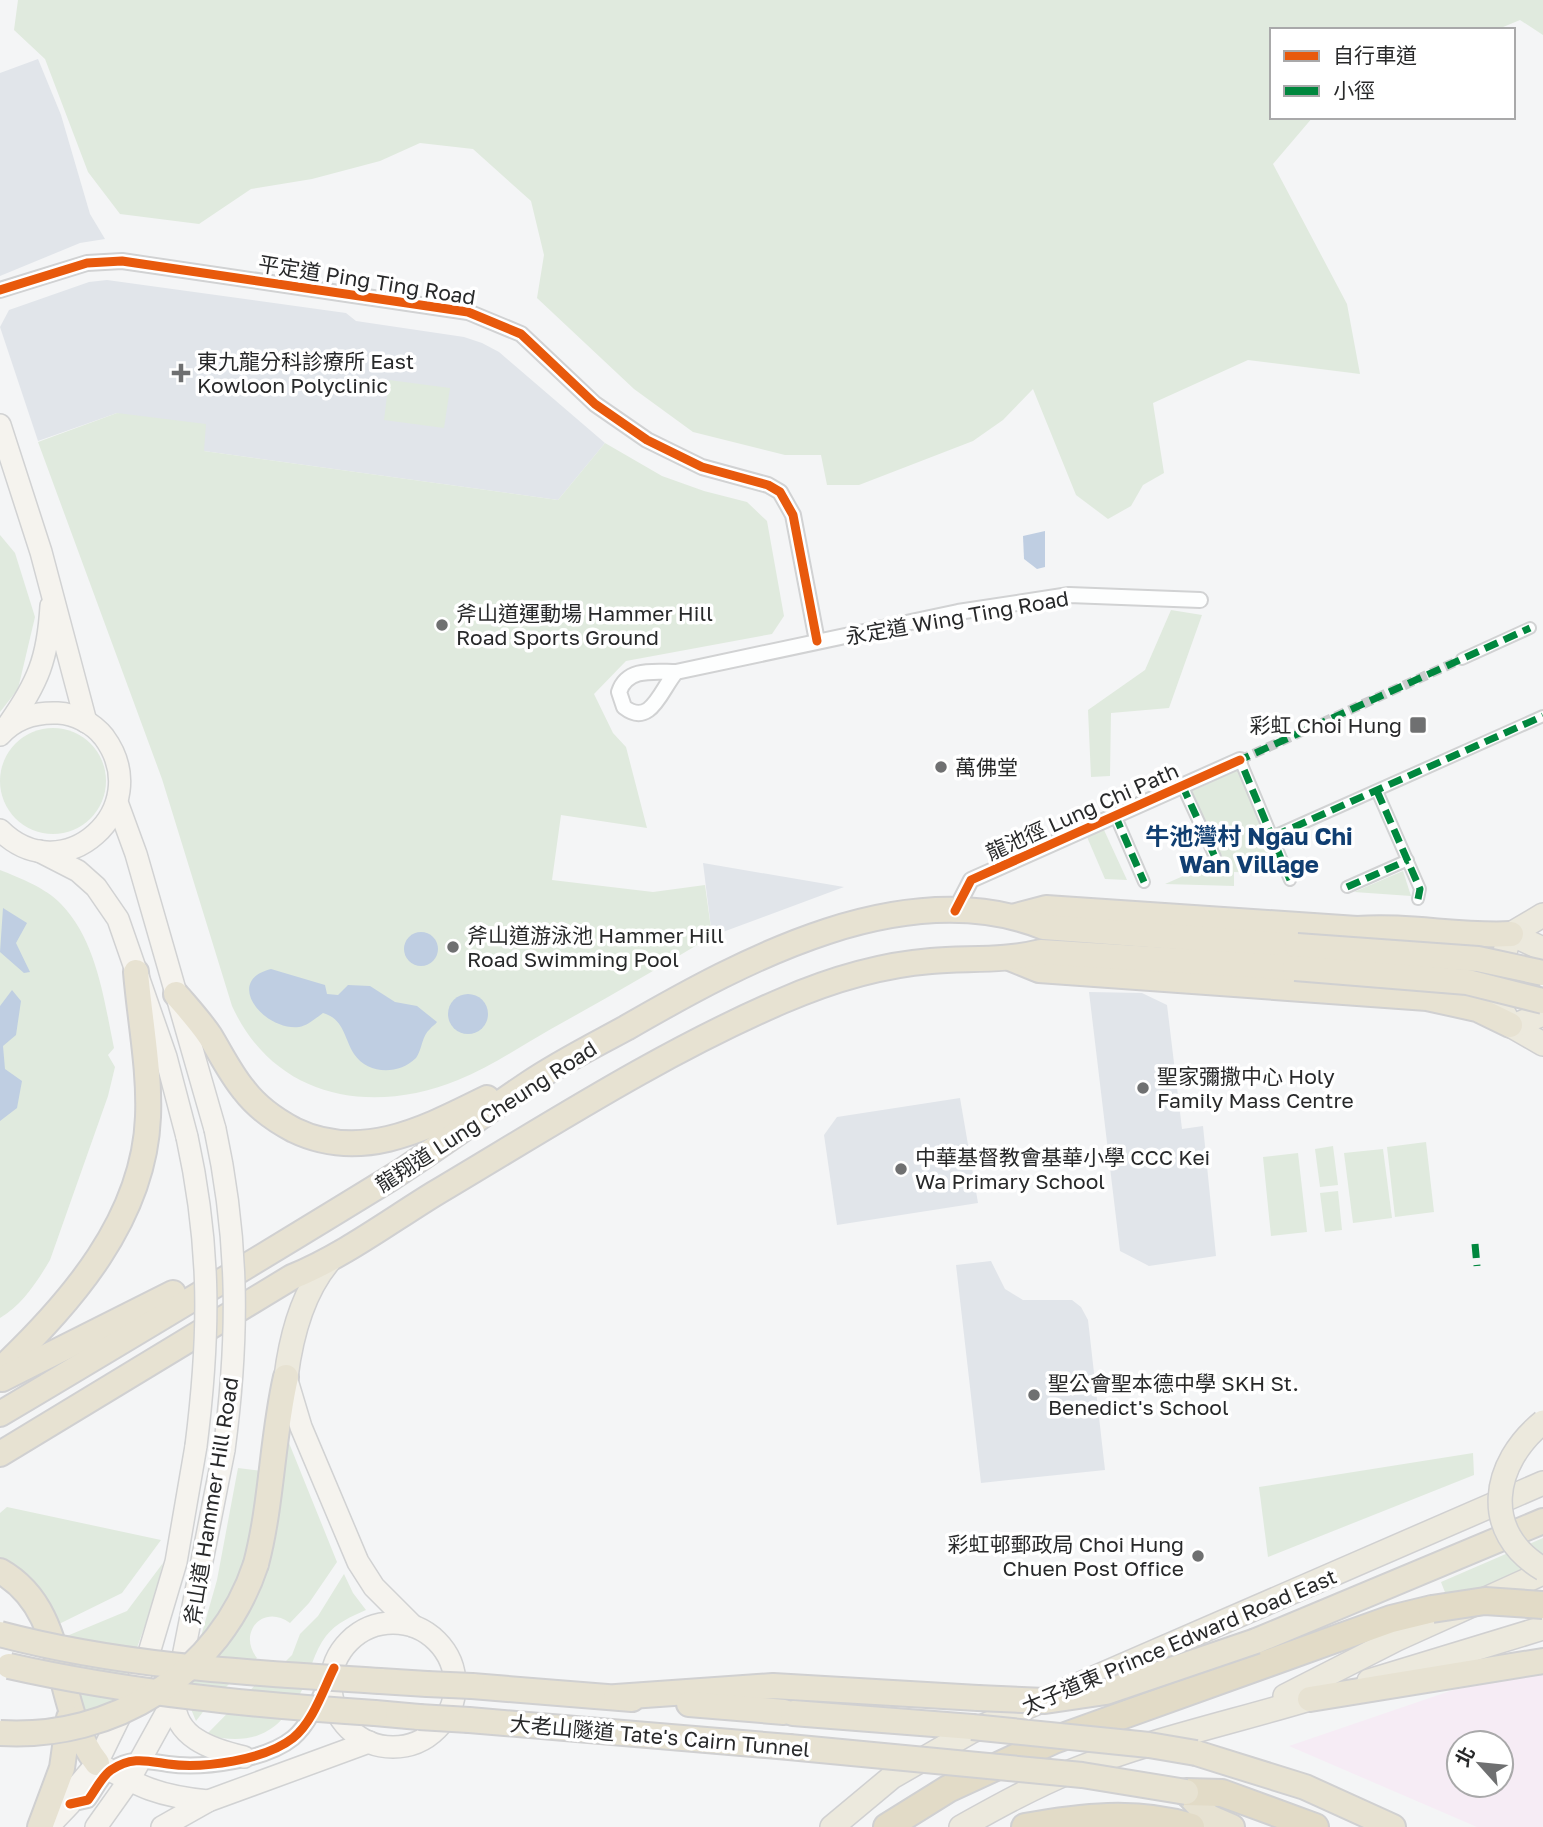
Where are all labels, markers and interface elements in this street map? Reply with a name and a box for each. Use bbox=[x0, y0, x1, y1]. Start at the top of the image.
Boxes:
legend bbox=[1270, 28, 1515, 119]
text: 自行車道 bbox=[1333, 42, 1417, 68]
text: 小徑 bbox=[1333, 77, 1375, 103]
street label: 平定道 Ping Ting Road bbox=[256, 250, 478, 310]
place label: 東九龍分科診療所 East Kowloon Polyclinic bbox=[197, 348, 414, 398]
marker: 東九龍分科診療所 East Kowloon Polyclinic bbox=[171, 363, 191, 383]
street label: 永定道 Wing Ting Road bbox=[843, 585, 1071, 649]
place label: 斧山道運動場 Hammer Hill Road Sports Ground bbox=[456, 600, 713, 650]
marker: 斧山道運動場 Hammer Hill Road Sports Ground bbox=[434, 617, 450, 633]
place label: 彩虹 Choi Hung bbox=[1250, 712, 1402, 738]
marker: 彩虹 Choi Hung bbox=[1408, 715, 1428, 735]
place label: 萬佛堂 bbox=[955, 754, 1018, 780]
street label: 龍池徑 Lung Chi Path bbox=[982, 757, 1182, 865]
marker: 萬佛堂 bbox=[933, 759, 949, 775]
district label: 牛池灣村 Ngau Chi Wan Village bbox=[1145, 821, 1353, 878]
place label: 斧山道游泳池 Hammer Hill Road Swimming Pool bbox=[467, 922, 724, 972]
marker: 斧山道游泳池 Hammer Hill Road Swimming Pool bbox=[445, 939, 461, 955]
street label: 龍翔道 Lung Cheung Road bbox=[371, 1035, 601, 1197]
place label: 聖家彌撒中心 Holy Family Mass Centre bbox=[1157, 1063, 1354, 1113]
marker: 聖家彌撒中心 Holy Family Mass Centre bbox=[1135, 1080, 1151, 1096]
place label: 中華基督教會基華小學 CCC Kei Wa Primary School bbox=[915, 1144, 1210, 1194]
marker: 中華基督教會基華小學 CCC Kei Wa Primary School bbox=[893, 1161, 909, 1177]
place label: 聖公會聖本德中學 SKH St. Benedict's School bbox=[1048, 1370, 1299, 1420]
street label: 斧山道 Hammer Hill Road bbox=[179, 1375, 243, 1627]
marker: 聖公會聖本德中學 SKH St. Benedict's School bbox=[1026, 1387, 1042, 1403]
place label: 彩虹邨郵政局 Choi Hung Chuen Post Office bbox=[948, 1531, 1184, 1581]
marker: 彩虹邨郵政局 Choi Hung Chuen Post Office bbox=[1190, 1548, 1206, 1564]
street label: 太子道東 Prince Edward Road East bbox=[1018, 1563, 1340, 1719]
street label: 大老山隧道 Tate's Cairn Tunnel bbox=[509, 1710, 811, 1762]
north arrow bbox=[1445, 1729, 1515, 1799]
text: 北 bbox=[1450, 1742, 1479, 1770]

